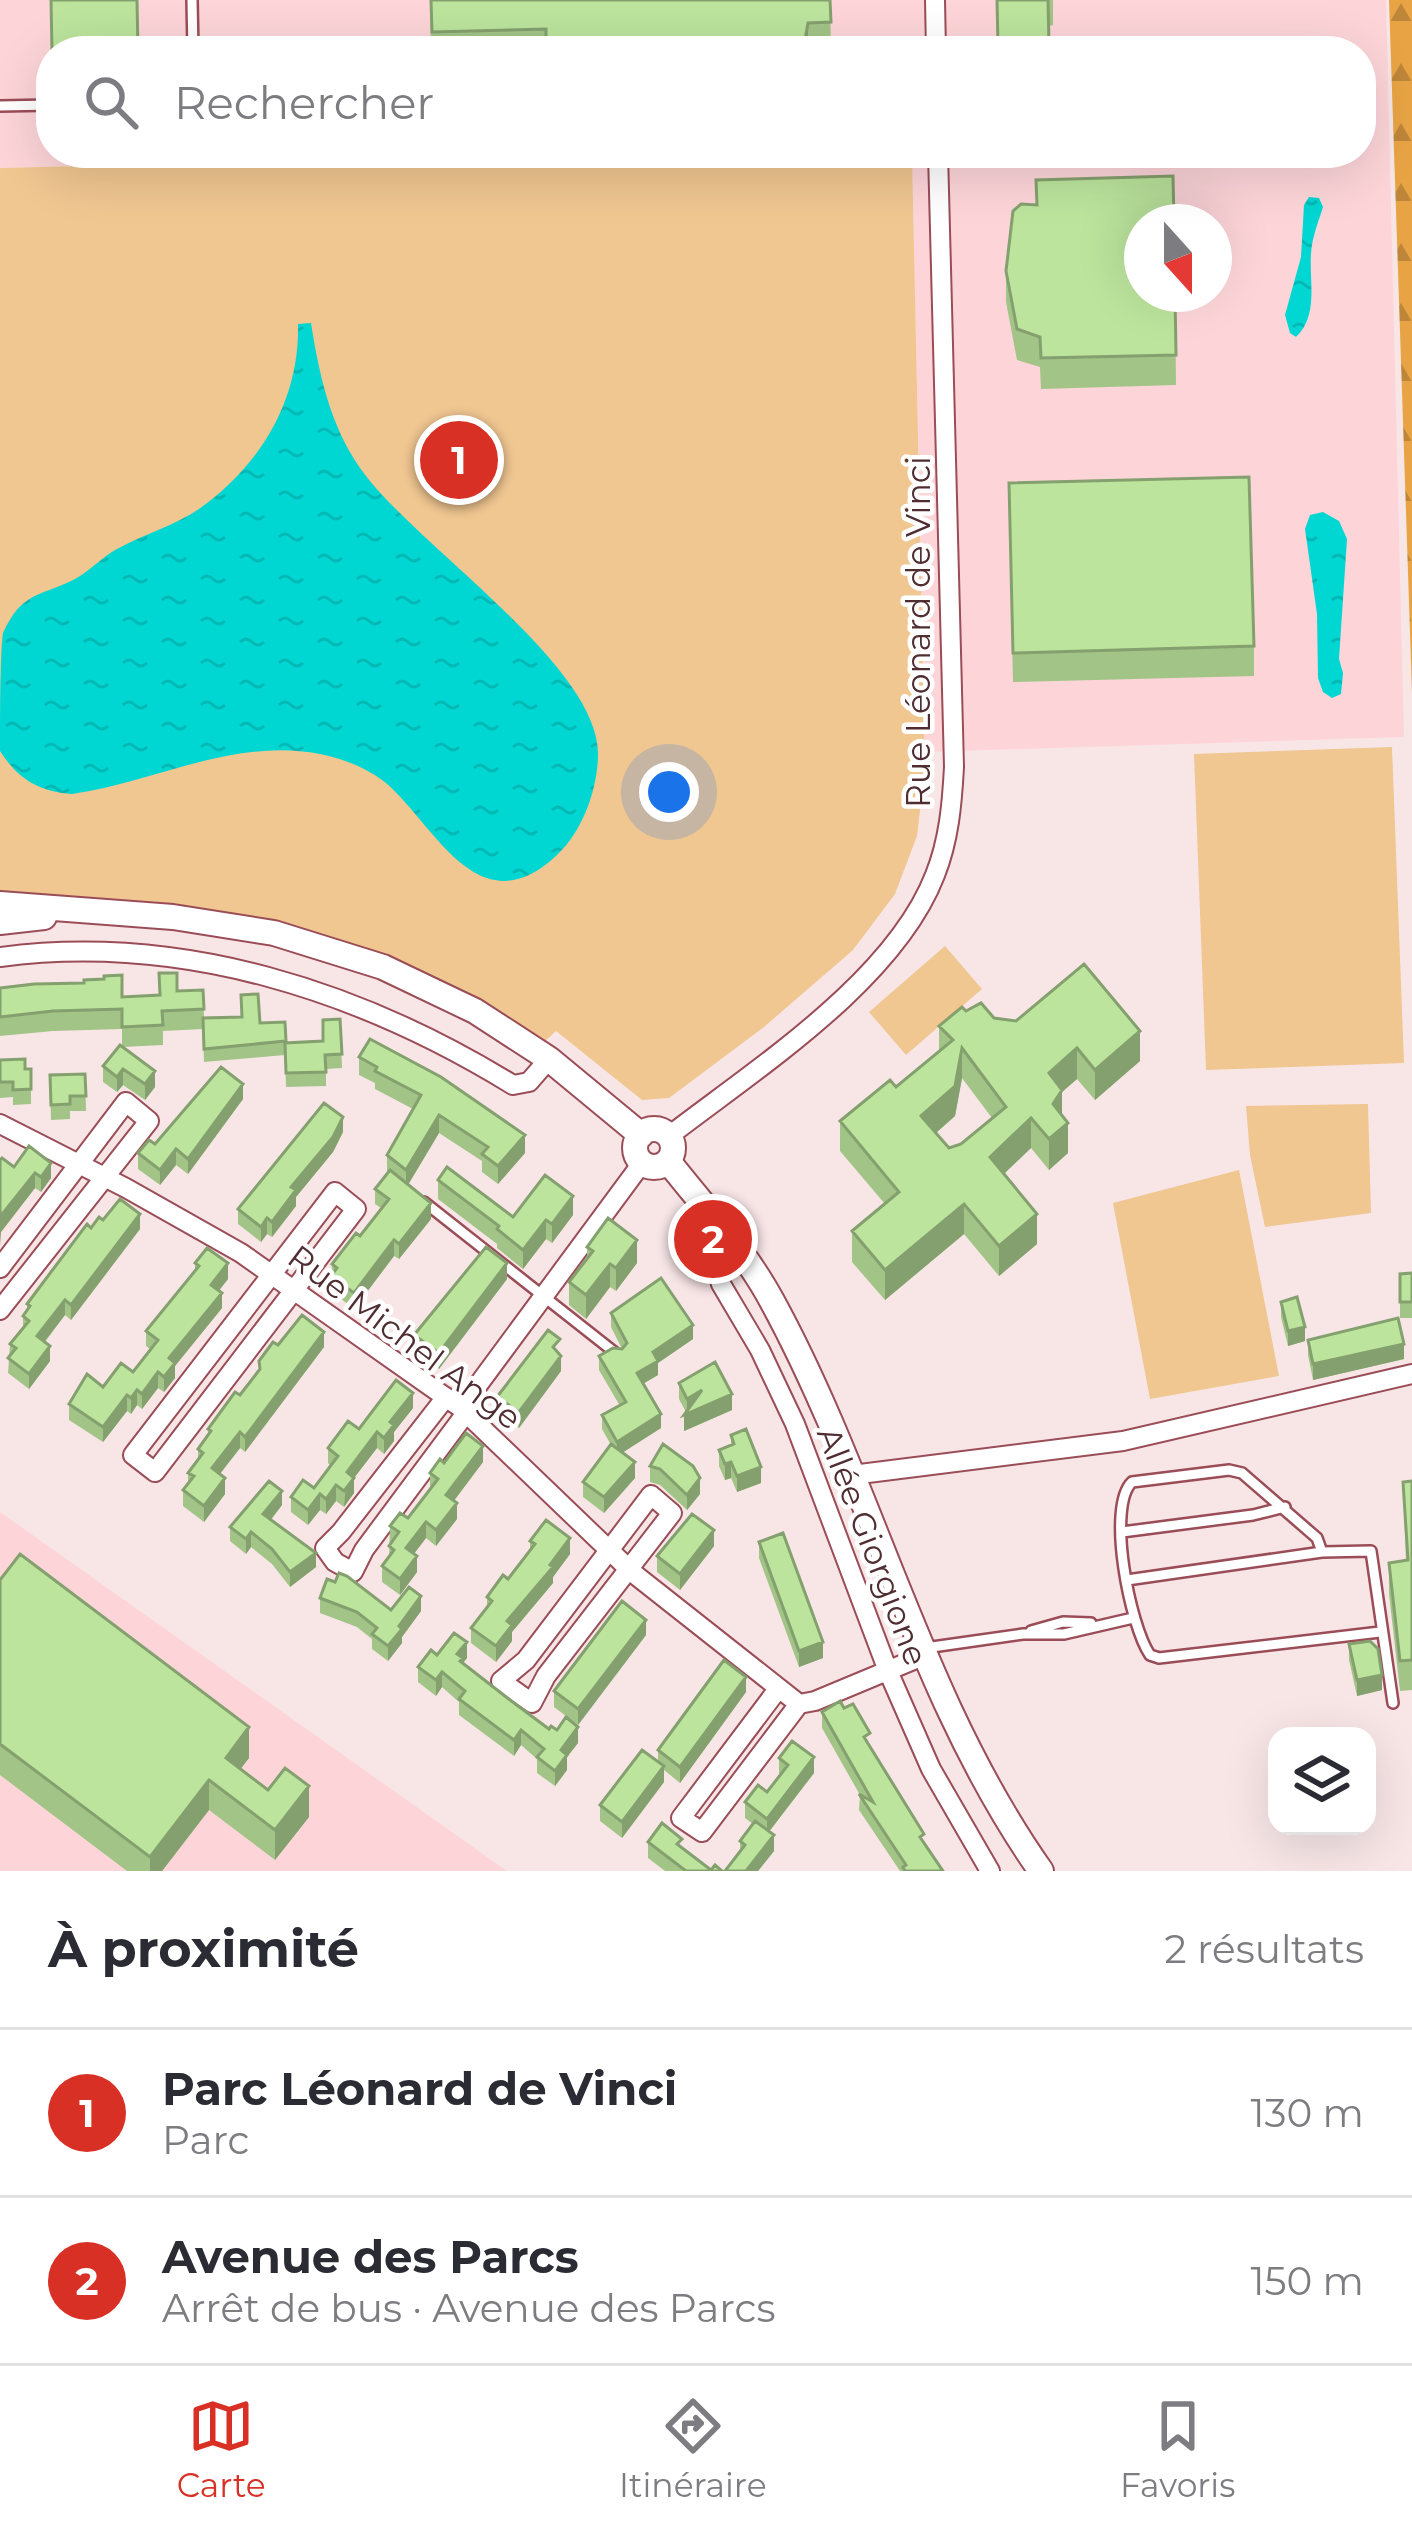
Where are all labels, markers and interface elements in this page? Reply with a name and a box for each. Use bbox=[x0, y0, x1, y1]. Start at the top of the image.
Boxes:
search box bbox=[36, 36, 1376, 168]
icon: search bbox=[78, 69, 144, 135]
text: Rechercher bbox=[174, 75, 434, 130]
north arrow bbox=[1124, 204, 1232, 312]
pin: 1 bbox=[420, 415, 498, 505]
street label: Rue Léonard de Vinci bbox=[898, 456, 938, 808]
your location bbox=[639, 762, 699, 822]
pin: 2 bbox=[674, 1194, 752, 1284]
street label: Rue Michel Ange bbox=[281, 1236, 529, 1438]
street label: Allée Giorgione bbox=[809, 1421, 937, 1671]
map controls bbox=[1268, 1727, 1376, 1835]
button: layers bbox=[1268, 1727, 1376, 1835]
text: À proximité bbox=[48, 1918, 359, 1980]
text: 2 résultats bbox=[1165, 1925, 1364, 1973]
text: Parc Léonard de Vinci bbox=[162, 2061, 677, 2116]
text: 1 bbox=[79, 2089, 95, 2137]
text: 130 m bbox=[1251, 2089, 1364, 2137]
text: Parc bbox=[162, 2116, 250, 2164]
text: Avenue des Parcs bbox=[162, 2229, 579, 2284]
text: 2 bbox=[75, 2257, 99, 2305]
text: 150 m bbox=[1250, 2257, 1364, 2305]
text: Arrêt de bus · Avenue des Parcs bbox=[162, 2284, 775, 2332]
tab: Carte bbox=[177, 2393, 266, 2505]
tab: Itinéraire bbox=[619, 2393, 767, 2505]
tab: Favoris bbox=[1120, 2393, 1235, 2505]

